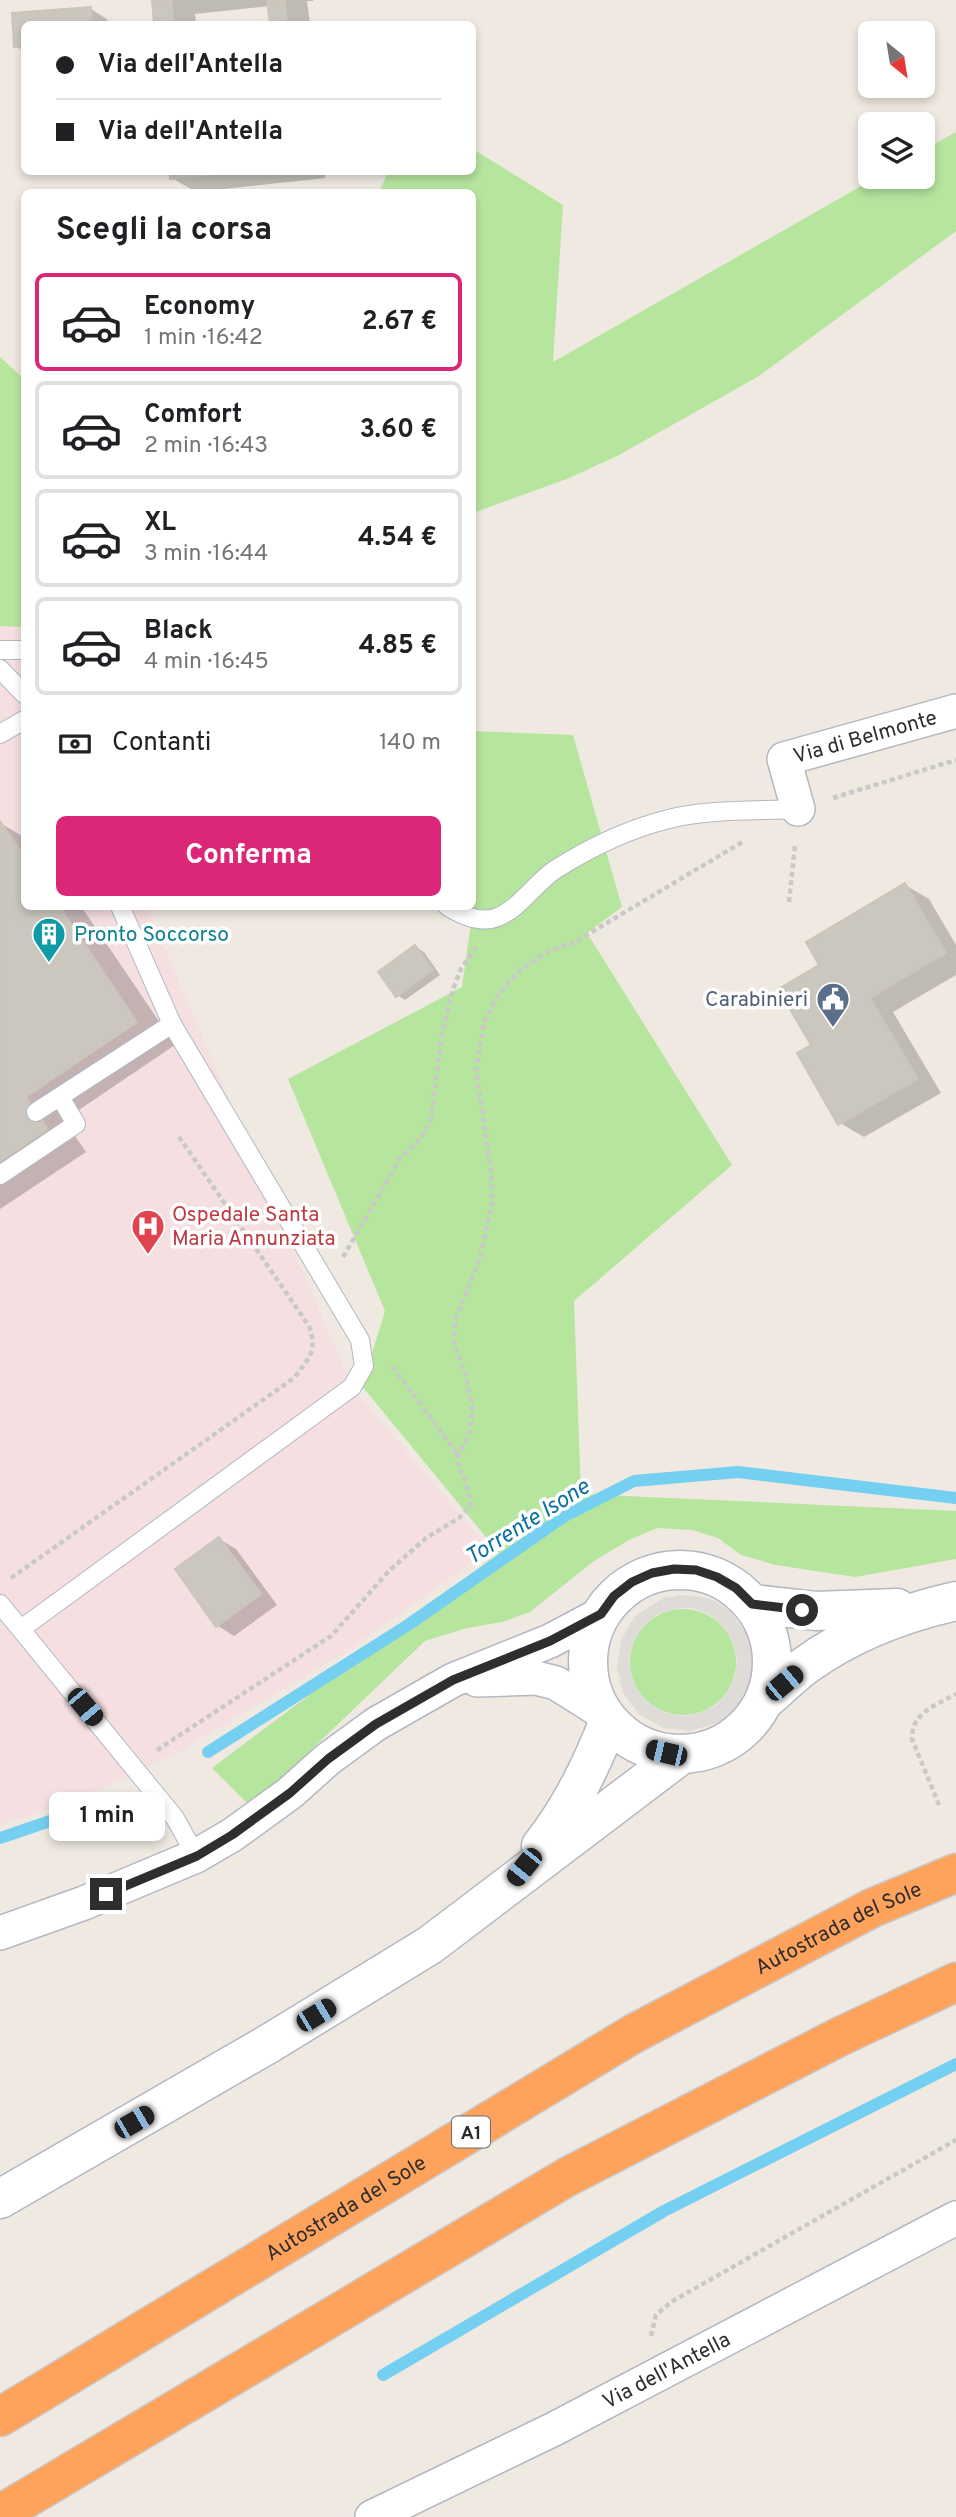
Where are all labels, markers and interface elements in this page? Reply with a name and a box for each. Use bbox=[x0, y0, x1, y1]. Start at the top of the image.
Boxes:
north arrow bbox=[858, 21, 934, 98]
map controls bbox=[858, 21, 935, 189]
text: Via dell'Antella bbox=[98, 49, 283, 82]
button: layers bbox=[858, 112, 935, 189]
text: Via dell'Antella bbox=[98, 116, 283, 149]
text: Scegli la corsa bbox=[56, 211, 272, 251]
icon: car bbox=[60, 291, 123, 354]
text: Economy bbox=[144, 291, 255, 324]
text: 2.67 € bbox=[362, 306, 437, 339]
text: 1 min · 16:42 bbox=[144, 324, 263, 353]
icon: car bbox=[60, 399, 123, 462]
text: Comfort bbox=[144, 399, 242, 432]
text: 3.60 € bbox=[360, 414, 437, 447]
text: 2 min · 16:43 bbox=[144, 432, 268, 461]
icon: car bbox=[60, 507, 123, 570]
text: XL bbox=[144, 507, 176, 540]
text: 4.54 € bbox=[358, 522, 437, 555]
text: 3 min · 16:44 bbox=[144, 540, 268, 569]
icon: car bbox=[60, 615, 123, 678]
text: Black bbox=[144, 615, 213, 648]
text: 4.85 € bbox=[359, 630, 437, 663]
text: 4 min · 16:45 bbox=[144, 648, 269, 677]
street label: Via di Belmonte bbox=[790, 705, 940, 771]
icon: cash bbox=[56, 725, 94, 763]
text: Contanti bbox=[112, 727, 211, 760]
text: 140 m bbox=[379, 729, 441, 758]
button: Conferma bbox=[56, 816, 441, 896]
building icon: Pronto Soccorso bbox=[30, 915, 68, 964]
place label: Pronto Soccorso bbox=[74, 922, 229, 949]
public building icon: Carabinieri bbox=[814, 980, 852, 1029]
place label: Carabinieri bbox=[705, 987, 808, 1014]
place label: Ospedale Santa Maria Annunziata bbox=[172, 1202, 336, 1253]
hospital icon: Ospedale Santa Maria Annunziata bbox=[129, 1207, 167, 1256]
water label: Torrente Isone bbox=[461, 1473, 597, 1573]
route start bbox=[786, 1594, 818, 1626]
car bbox=[762, 1661, 807, 1705]
car bbox=[64, 1684, 107, 1730]
car bbox=[644, 1738, 689, 1768]
callout: 1 min bbox=[48, 1792, 164, 1842]
text: 1 min bbox=[79, 1802, 135, 1831]
car bbox=[503, 1844, 546, 1890]
street label: Autostrada del Sole bbox=[751, 1877, 926, 1982]
route end bbox=[90, 1878, 122, 1910]
car bbox=[293, 1995, 340, 2035]
car bbox=[111, 2102, 158, 2142]
road number: A1 bbox=[452, 2116, 490, 2148]
street label: Autostrada del Sole bbox=[261, 2150, 432, 2268]
street label: Via dell'Antella bbox=[598, 2327, 736, 2416]

